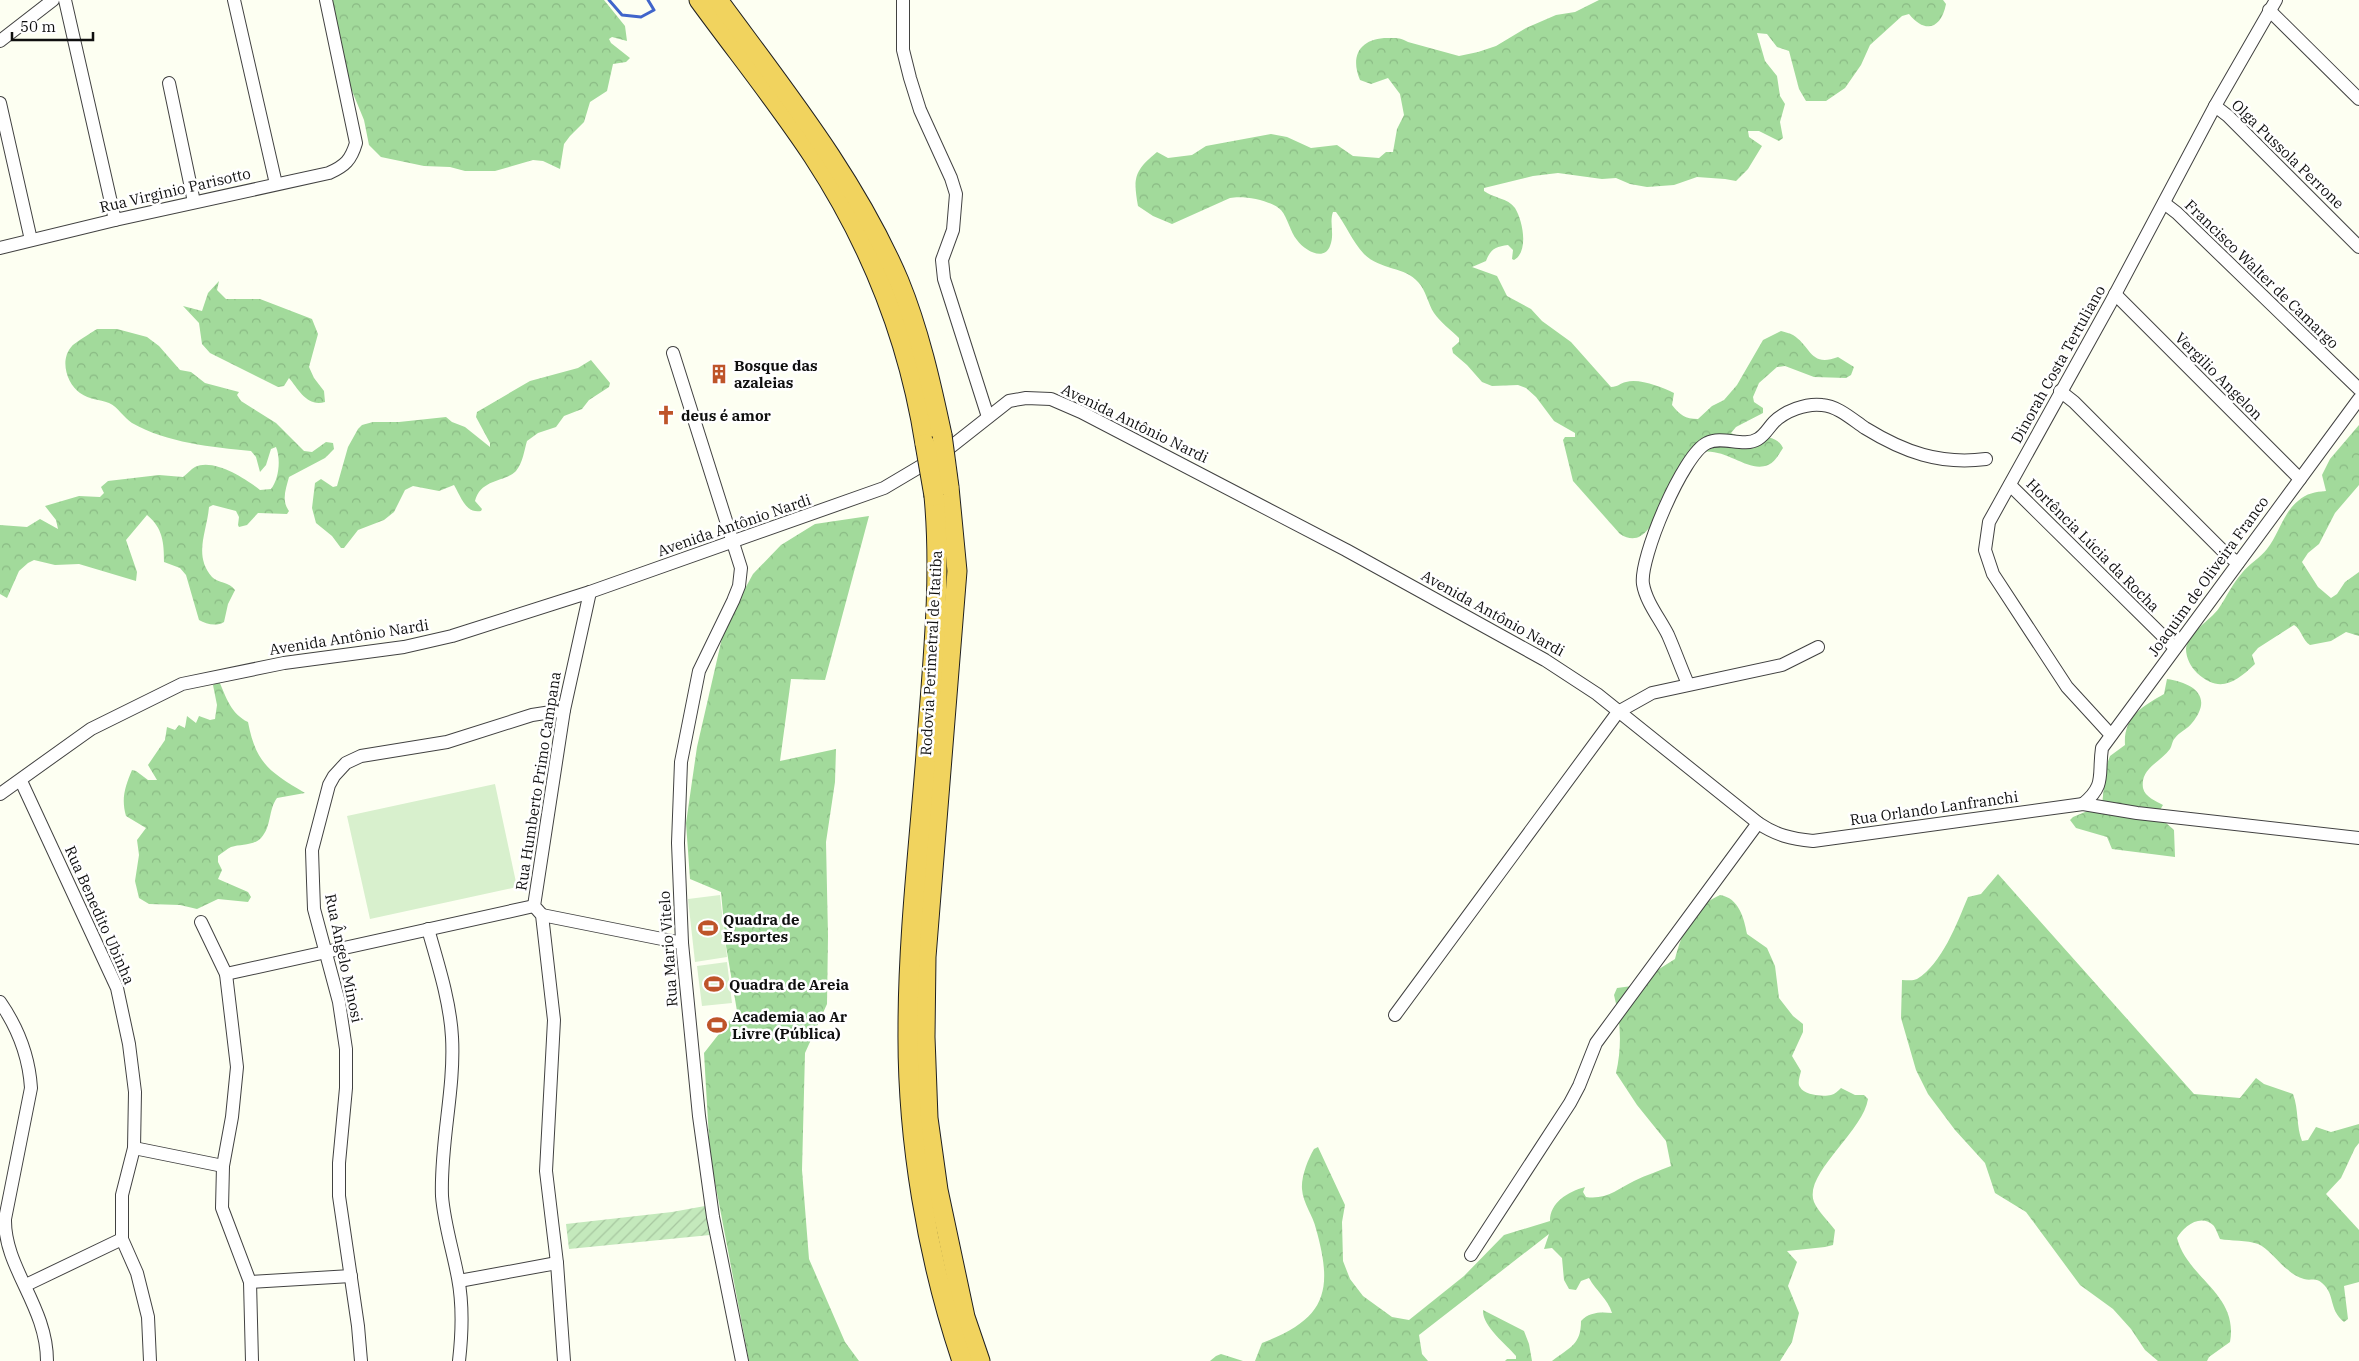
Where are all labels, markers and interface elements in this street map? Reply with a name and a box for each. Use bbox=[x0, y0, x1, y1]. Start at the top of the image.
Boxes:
scale bar bbox=[12, 10, 94, 42]
text: 50 m bbox=[20, 17, 56, 36]
street label: Olga Pussola Perrone bbox=[2228, 95, 2348, 213]
street label: Rua Virginio Parisotto bbox=[98, 163, 252, 217]
street label: Francisco Walter de Camargo bbox=[2181, 195, 2343, 353]
street label: Dinorah Costa Tertuliano bbox=[2007, 282, 2109, 446]
street label: Vergilio Angelon bbox=[2171, 328, 2267, 424]
place label: Bosque das azaleias bbox=[734, 356, 818, 392]
building icon: Bosque das azaleias bbox=[708, 363, 730, 385]
street label: Avenida Antônio Nardi bbox=[1058, 379, 1212, 467]
church icon: deus é amor bbox=[655, 404, 677, 426]
place label: deus é amor bbox=[681, 406, 772, 425]
street label: Hortência Lúcia da Rocha bbox=[2022, 474, 2164, 616]
street label: Avenida Antônio Nardi bbox=[655, 490, 813, 560]
street label: Joaquim de Oliveira Franco bbox=[2144, 492, 2272, 660]
street label: Rodovia Perimetral de Itatiba bbox=[916, 550, 946, 756]
street label: Avenida Antônio Nardi bbox=[1418, 566, 1568, 660]
street label: Avenida Antônio Nardi bbox=[268, 615, 430, 659]
street label: Rua Humberto Primo Campana bbox=[511, 670, 565, 892]
street label: Rua Orlando Lanfranchi bbox=[1849, 787, 2020, 829]
street label: Rua Benedito Ubinha bbox=[61, 843, 139, 987]
street label: Rua Mario Vitelo bbox=[654, 890, 682, 1008]
street label: Rua Ângelo Minosi bbox=[321, 892, 367, 1024]
place label: Quadra de Esportes bbox=[723, 910, 800, 946]
sports icon: Quadra de Esportes bbox=[697, 917, 719, 939]
sports icon: Quadra de Areia bbox=[703, 973, 725, 995]
place label: Quadra de Areia bbox=[729, 975, 849, 994]
place label: Academia ao Ar Livre (Pública) bbox=[732, 1007, 848, 1043]
sports icon: Academia ao Ar Livre (Pública) bbox=[706, 1014, 728, 1036]

